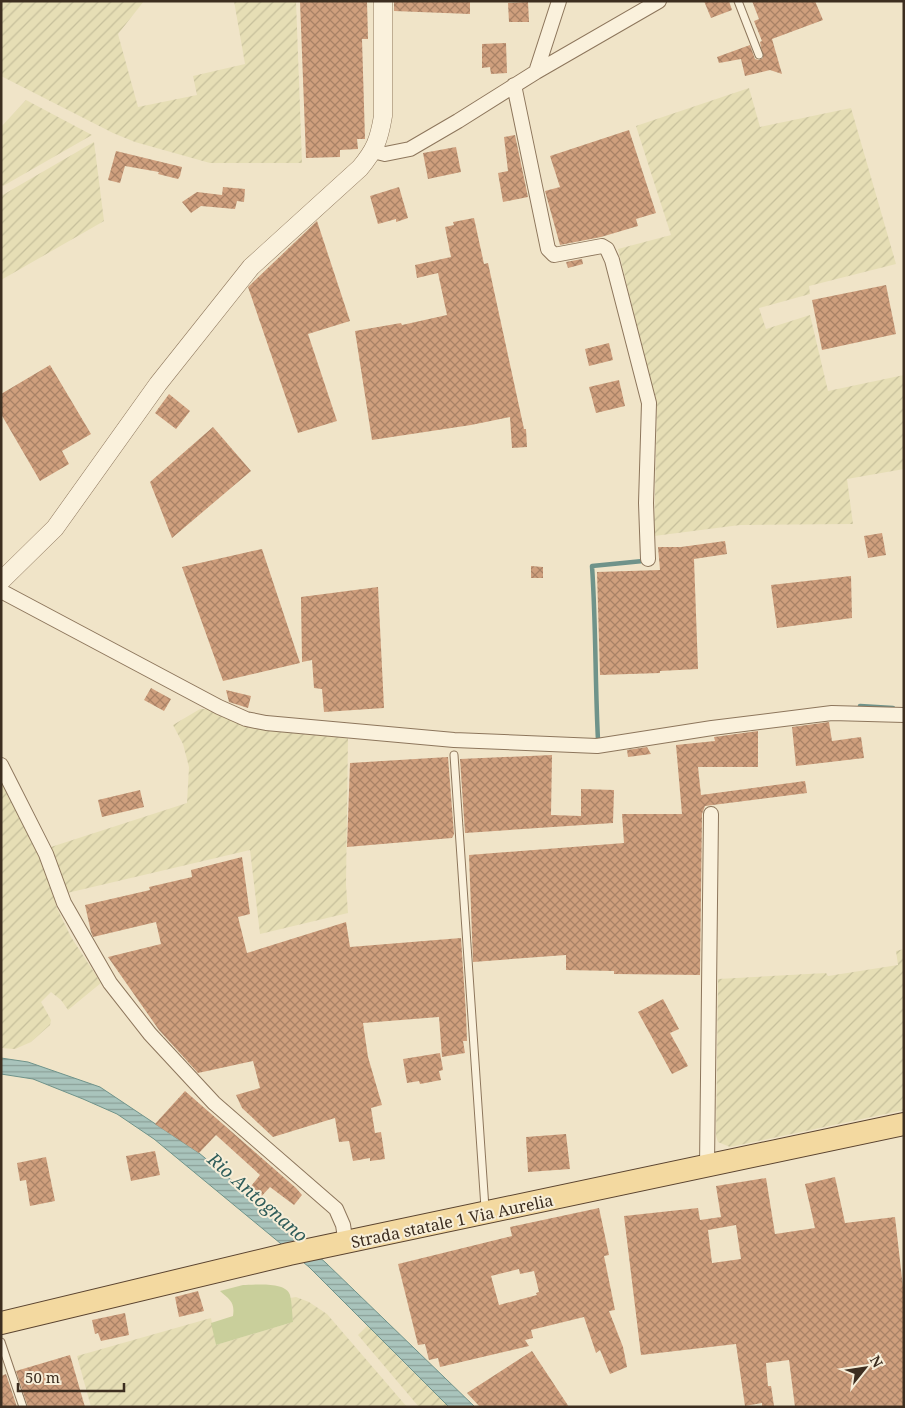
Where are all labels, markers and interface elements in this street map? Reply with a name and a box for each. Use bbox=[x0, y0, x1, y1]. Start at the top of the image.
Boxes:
water label: Rio Antognano bbox=[202, 1146, 313, 1247]
street label: Strada statale 1 Via Aurelia bbox=[349, 1189, 555, 1253]
north arrow bbox=[840, 1343, 890, 1393]
text: N bbox=[866, 1352, 888, 1371]
scale bar bbox=[18, 1360, 124, 1392]
text: 50 m bbox=[25, 1367, 60, 1387]

